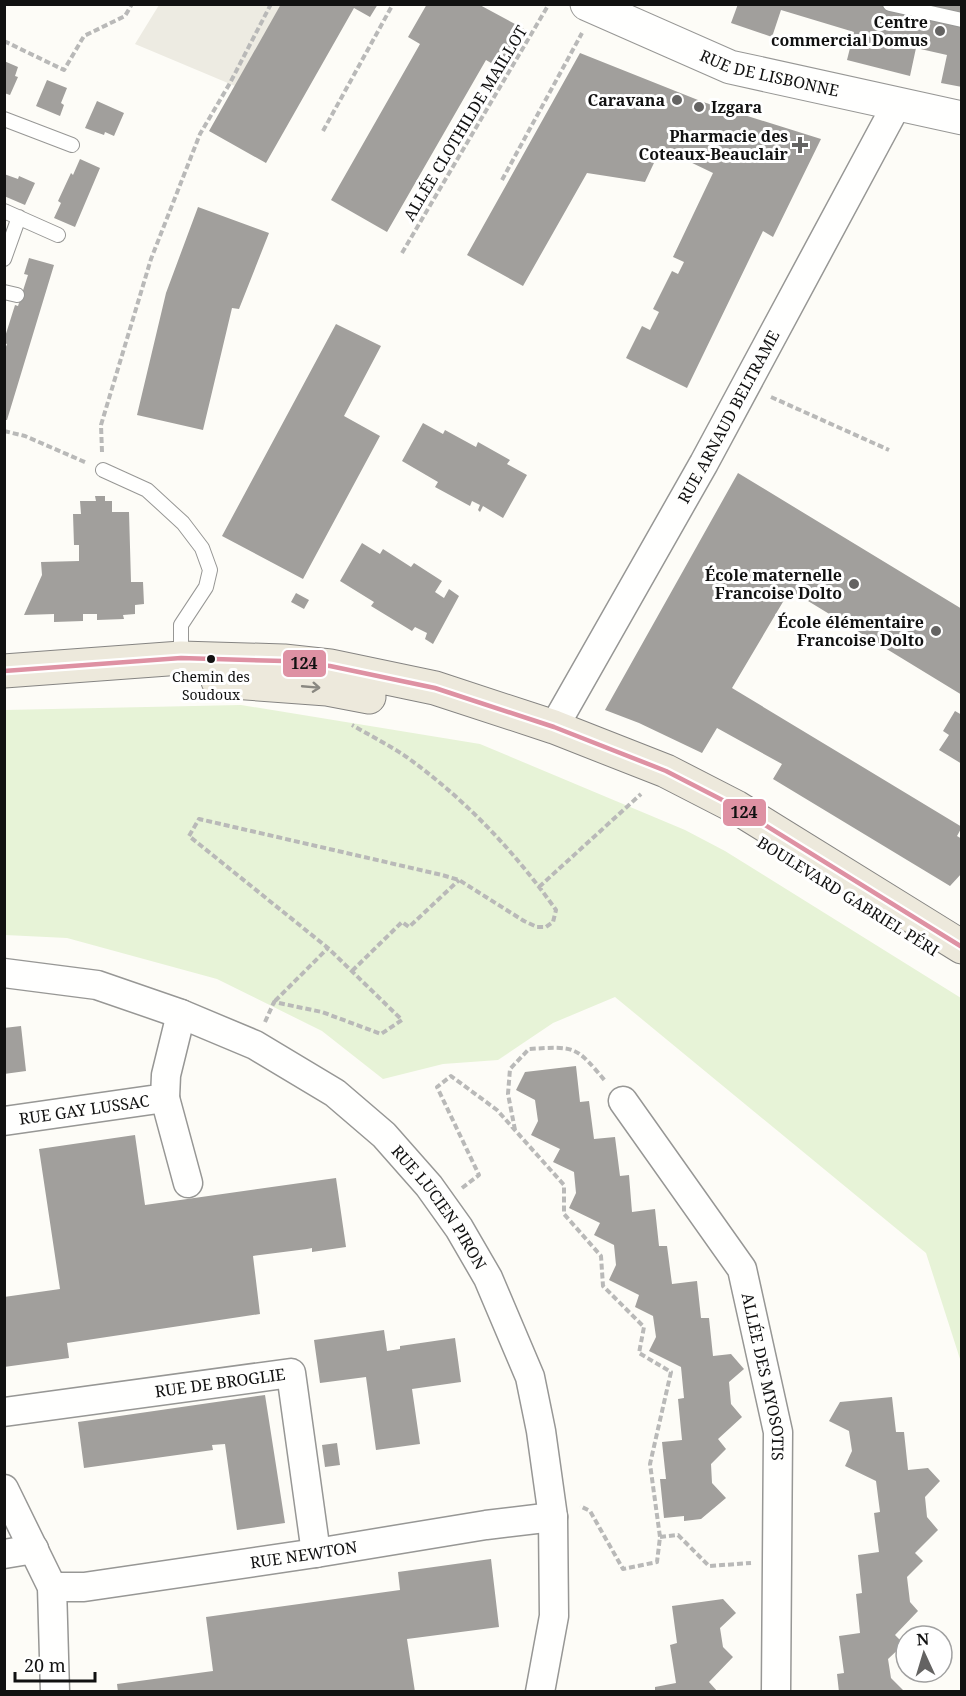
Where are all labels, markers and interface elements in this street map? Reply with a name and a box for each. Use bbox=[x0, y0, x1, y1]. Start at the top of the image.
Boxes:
place label: Centre commercial Domus bbox=[771, 11, 928, 51]
street label: ALLÉE CLOTHILDE MAILLOT bbox=[398, 21, 532, 225]
marker: Centre commercial Domus bbox=[933, 24, 947, 38]
street label: RUE DE LISBONNE bbox=[696, 44, 841, 102]
place label: Caravana bbox=[587, 89, 665, 111]
marker: Caravana bbox=[670, 93, 684, 107]
place label: Izgara bbox=[711, 96, 762, 118]
marker: Izgara bbox=[692, 100, 706, 114]
place label: Pharmacie des Coteaux-Beauclair bbox=[638, 125, 789, 165]
marker: Pharmacie des Coteaux-Beauclair bbox=[793, 138, 807, 152]
street label: RUE ARNAUD BELTRAME bbox=[672, 326, 784, 507]
place label: École maternelle Francoise Dolto bbox=[705, 564, 842, 604]
marker: École maternelle Francoise Dolto bbox=[847, 577, 861, 591]
place label: École élémentaire Francoise Dolto bbox=[778, 611, 924, 651]
marker: École élémentaire Francoise Dolto bbox=[929, 624, 943, 638]
line badge: 124 bbox=[282, 649, 327, 678]
text: 124 bbox=[290, 652, 318, 674]
marker: Chemin des Soudoux bbox=[205, 653, 217, 665]
place label: Chemin des Soudoux bbox=[172, 667, 250, 704]
one-way arrow bbox=[301, 682, 321, 693]
line badge: 124 bbox=[722, 798, 767, 827]
text: 124 bbox=[730, 801, 758, 823]
street label: BOULEVARD GABRIEL PÉRI bbox=[753, 831, 943, 961]
street label: RUE GAY LUSSAC bbox=[18, 1089, 151, 1130]
street label: RUE LUCIEN PIRON bbox=[387, 1140, 492, 1274]
street label: ALLÉE DES MYOSOTIS bbox=[737, 1291, 790, 1461]
street label: RUE DE BROGLIE bbox=[153, 1363, 287, 1402]
street label: RUE NEWTON bbox=[249, 1535, 359, 1574]
north arrow bbox=[894, 1624, 954, 1684]
text: N bbox=[916, 1628, 930, 1650]
scale bar bbox=[15, 1645, 94, 1683]
text: 20 m bbox=[24, 1653, 66, 1677]

